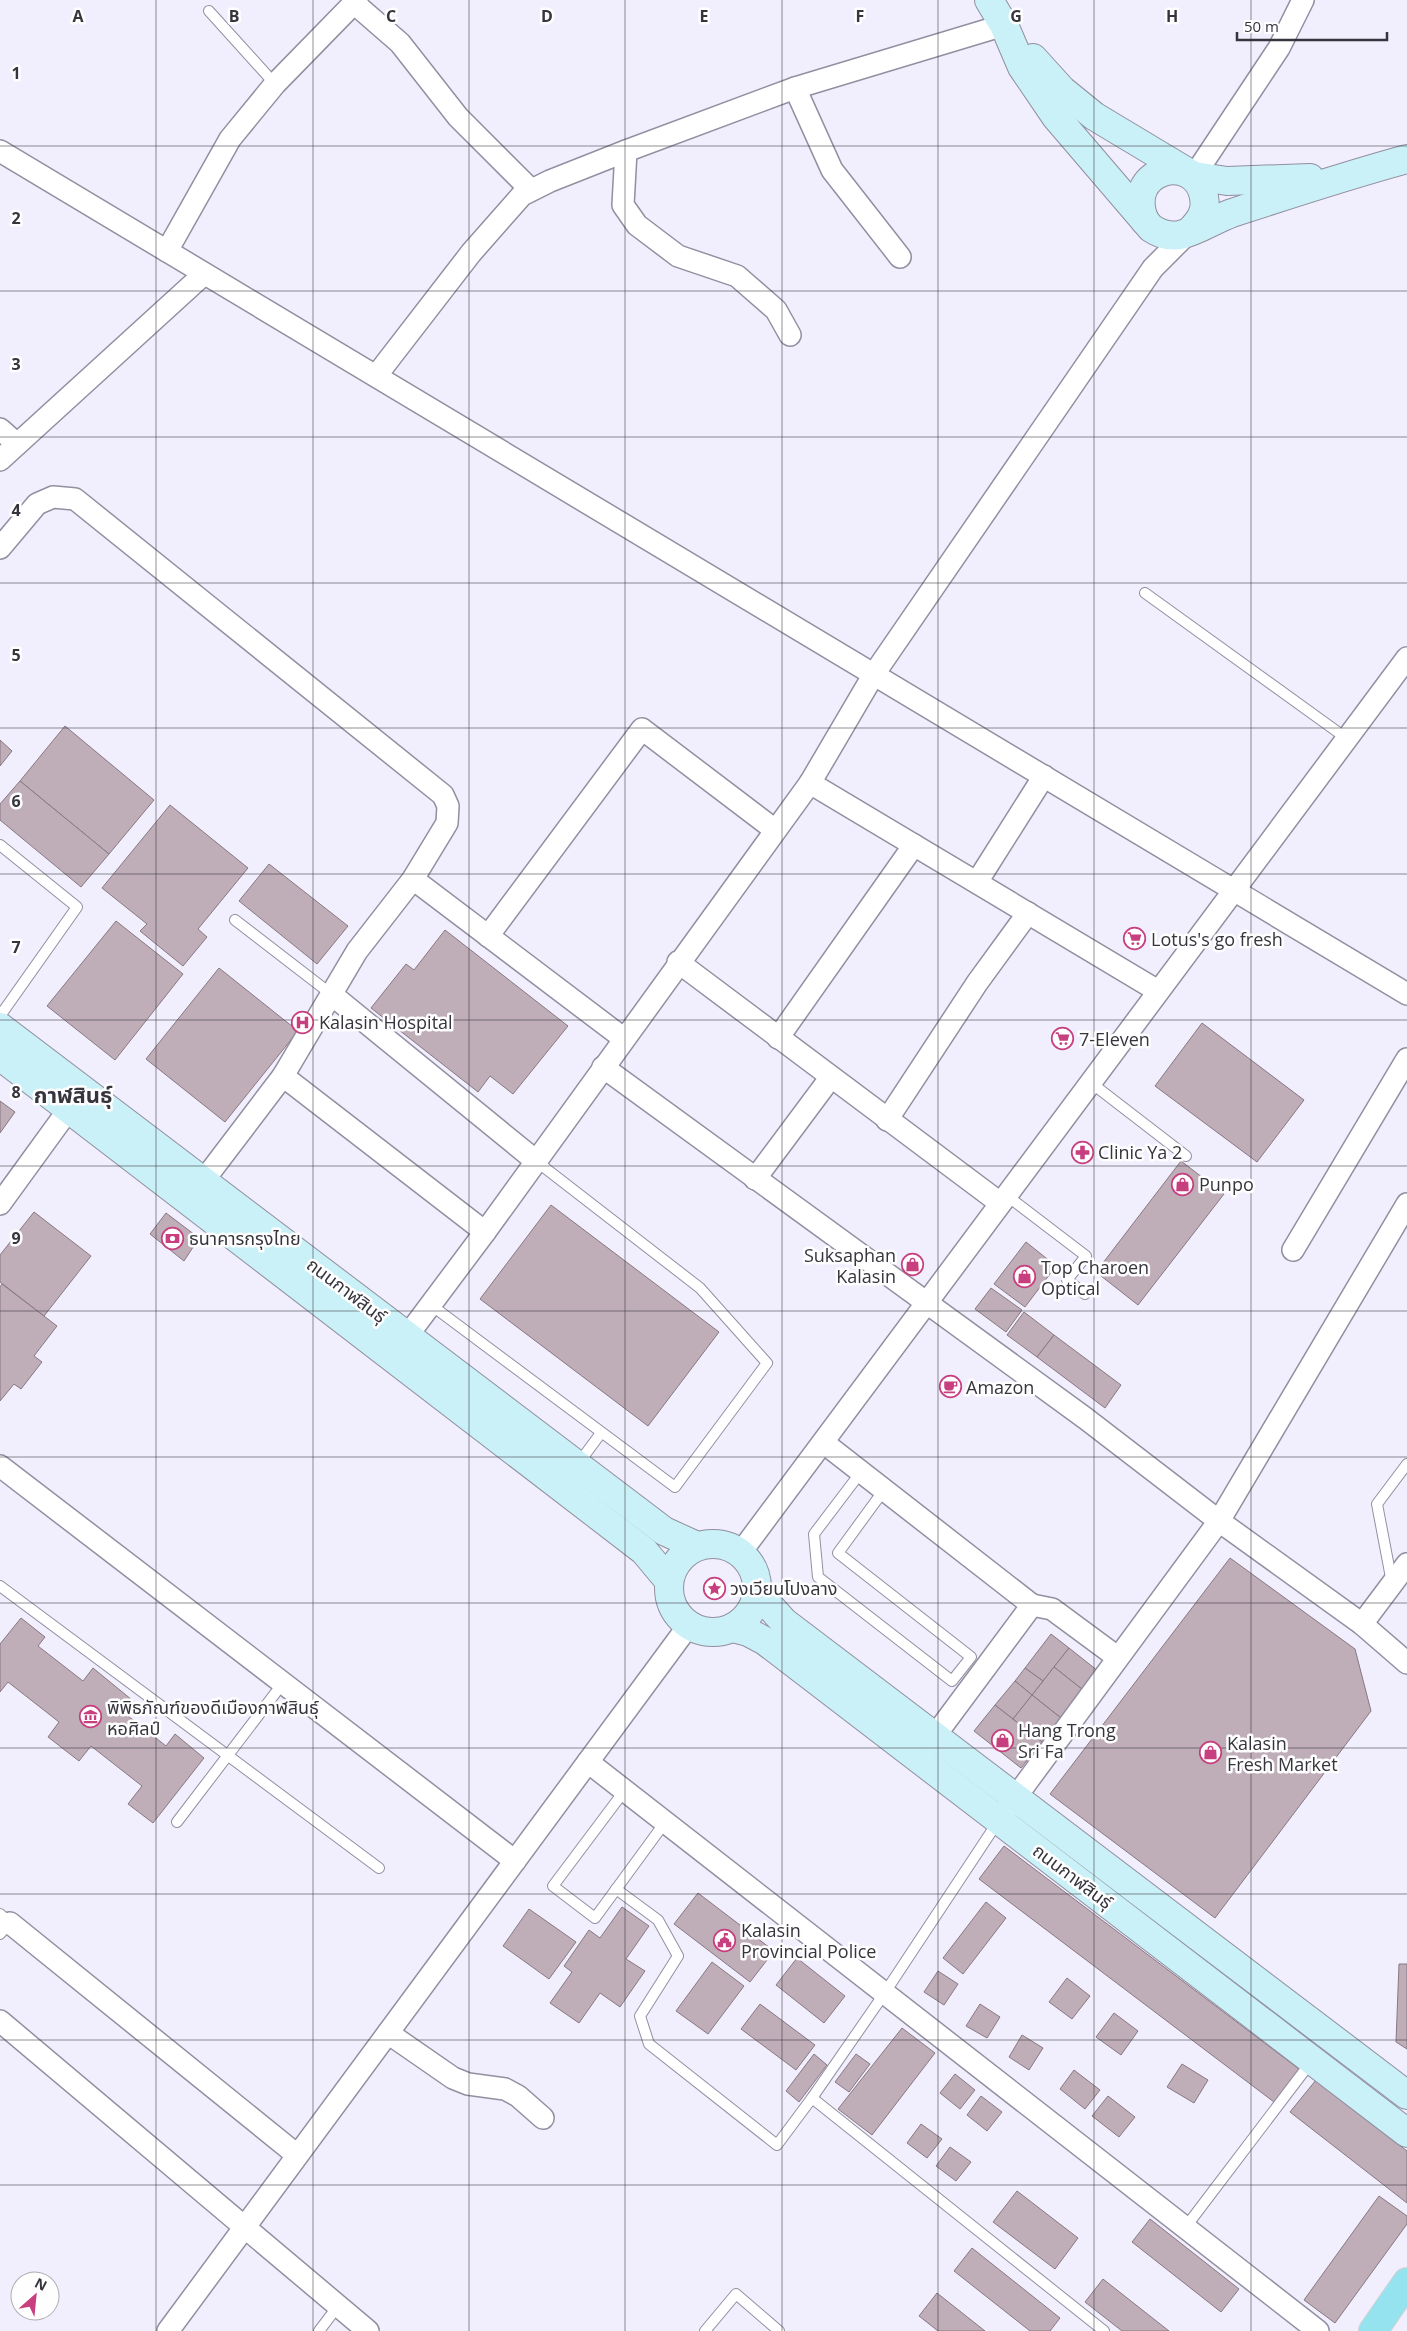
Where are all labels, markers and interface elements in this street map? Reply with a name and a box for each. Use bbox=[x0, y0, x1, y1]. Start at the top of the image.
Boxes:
text: A bbox=[72, 5, 84, 27]
text: B bbox=[229, 5, 239, 27]
text: C bbox=[386, 5, 396, 27]
text: D bbox=[541, 5, 553, 27]
text: E bbox=[700, 5, 709, 27]
text: F bbox=[856, 5, 864, 27]
text: G bbox=[1010, 5, 1022, 27]
text: H bbox=[1166, 5, 1178, 27]
scale bar bbox=[1237, 10, 1387, 42]
text: 50 m bbox=[1244, 16, 1279, 36]
text: 1 bbox=[11, 62, 21, 84]
text: 2 bbox=[11, 207, 21, 229]
text: 3 bbox=[11, 353, 21, 375]
text: 4 bbox=[11, 499, 21, 521]
text: 5 bbox=[11, 644, 21, 666]
text: 6 bbox=[11, 790, 21, 812]
supermarket icon: Lotus's go fresh bbox=[1123, 927, 1147, 951]
place label: Lotus's go fresh bbox=[1151, 927, 1283, 951]
text: 7 bbox=[11, 936, 21, 958]
hospital icon: Kalasin Hospital bbox=[291, 1010, 315, 1034]
place label: Kalasin Hospital bbox=[319, 1010, 453, 1034]
supermarket icon: 7-Eleven bbox=[1051, 1027, 1075, 1051]
place label: 7-Eleven bbox=[1079, 1027, 1150, 1051]
district label: กาฬสินธุ์ bbox=[34, 1079, 113, 1109]
text: 8 bbox=[11, 1081, 21, 1103]
pharmacy icon: Clinic Ya 2 bbox=[1070, 1140, 1094, 1164]
place label: Clinic Ya 2 bbox=[1098, 1140, 1182, 1164]
shop icon: Punpo bbox=[1171, 1172, 1195, 1196]
place label: Punpo bbox=[1199, 1172, 1254, 1196]
bank icon: ธนาคารกรุงไทย bbox=[161, 1226, 185, 1250]
place label: ธนาคารกรุงไทย bbox=[189, 1226, 301, 1250]
text: 9 bbox=[11, 1227, 21, 1249]
place label: Suksaphan Kalasin bbox=[804, 1243, 896, 1288]
street label: ถนนกาฬสินธุ์ bbox=[302, 1252, 392, 1328]
shop icon: Suksaphan Kalasin bbox=[900, 1253, 924, 1277]
place label: Top Charoen Optical bbox=[1041, 1255, 1149, 1300]
shop icon: Top Charoen Optical bbox=[1013, 1265, 1037, 1289]
cafe icon: Amazon bbox=[938, 1375, 962, 1399]
place label: Amazon bbox=[966, 1375, 1034, 1399]
place icon: วงเวียนโปงลาง bbox=[702, 1576, 726, 1600]
place label: วงเวียนโปงลาง bbox=[730, 1576, 837, 1600]
place label: พิพิธภัณฑ์ของดีเมืองกาฬสินธุ์ หอศิลป์ bbox=[107, 1695, 319, 1740]
museum icon: พิพิธภัณฑ์ของดีเมืองกาฬสินธุ์ หอศิลป์ bbox=[79, 1705, 103, 1729]
place label: Hang Trong Sri Fa bbox=[1018, 1718, 1116, 1763]
shop icon: Hang Trong Sri Fa bbox=[990, 1728, 1014, 1752]
place label: Kalasin Fresh Market bbox=[1227, 1731, 1338, 1776]
shop icon: Kalasin Fresh Market bbox=[1199, 1741, 1223, 1765]
street label: ถนนกาฬสินธุ์ bbox=[1028, 1838, 1118, 1914]
place label: Kalasin Provincial Police bbox=[741, 1918, 876, 1963]
public building icon: Kalasin Provincial Police bbox=[713, 1928, 737, 1952]
north arrow bbox=[10, 2271, 60, 2321]
text: N bbox=[32, 2273, 51, 2295]

